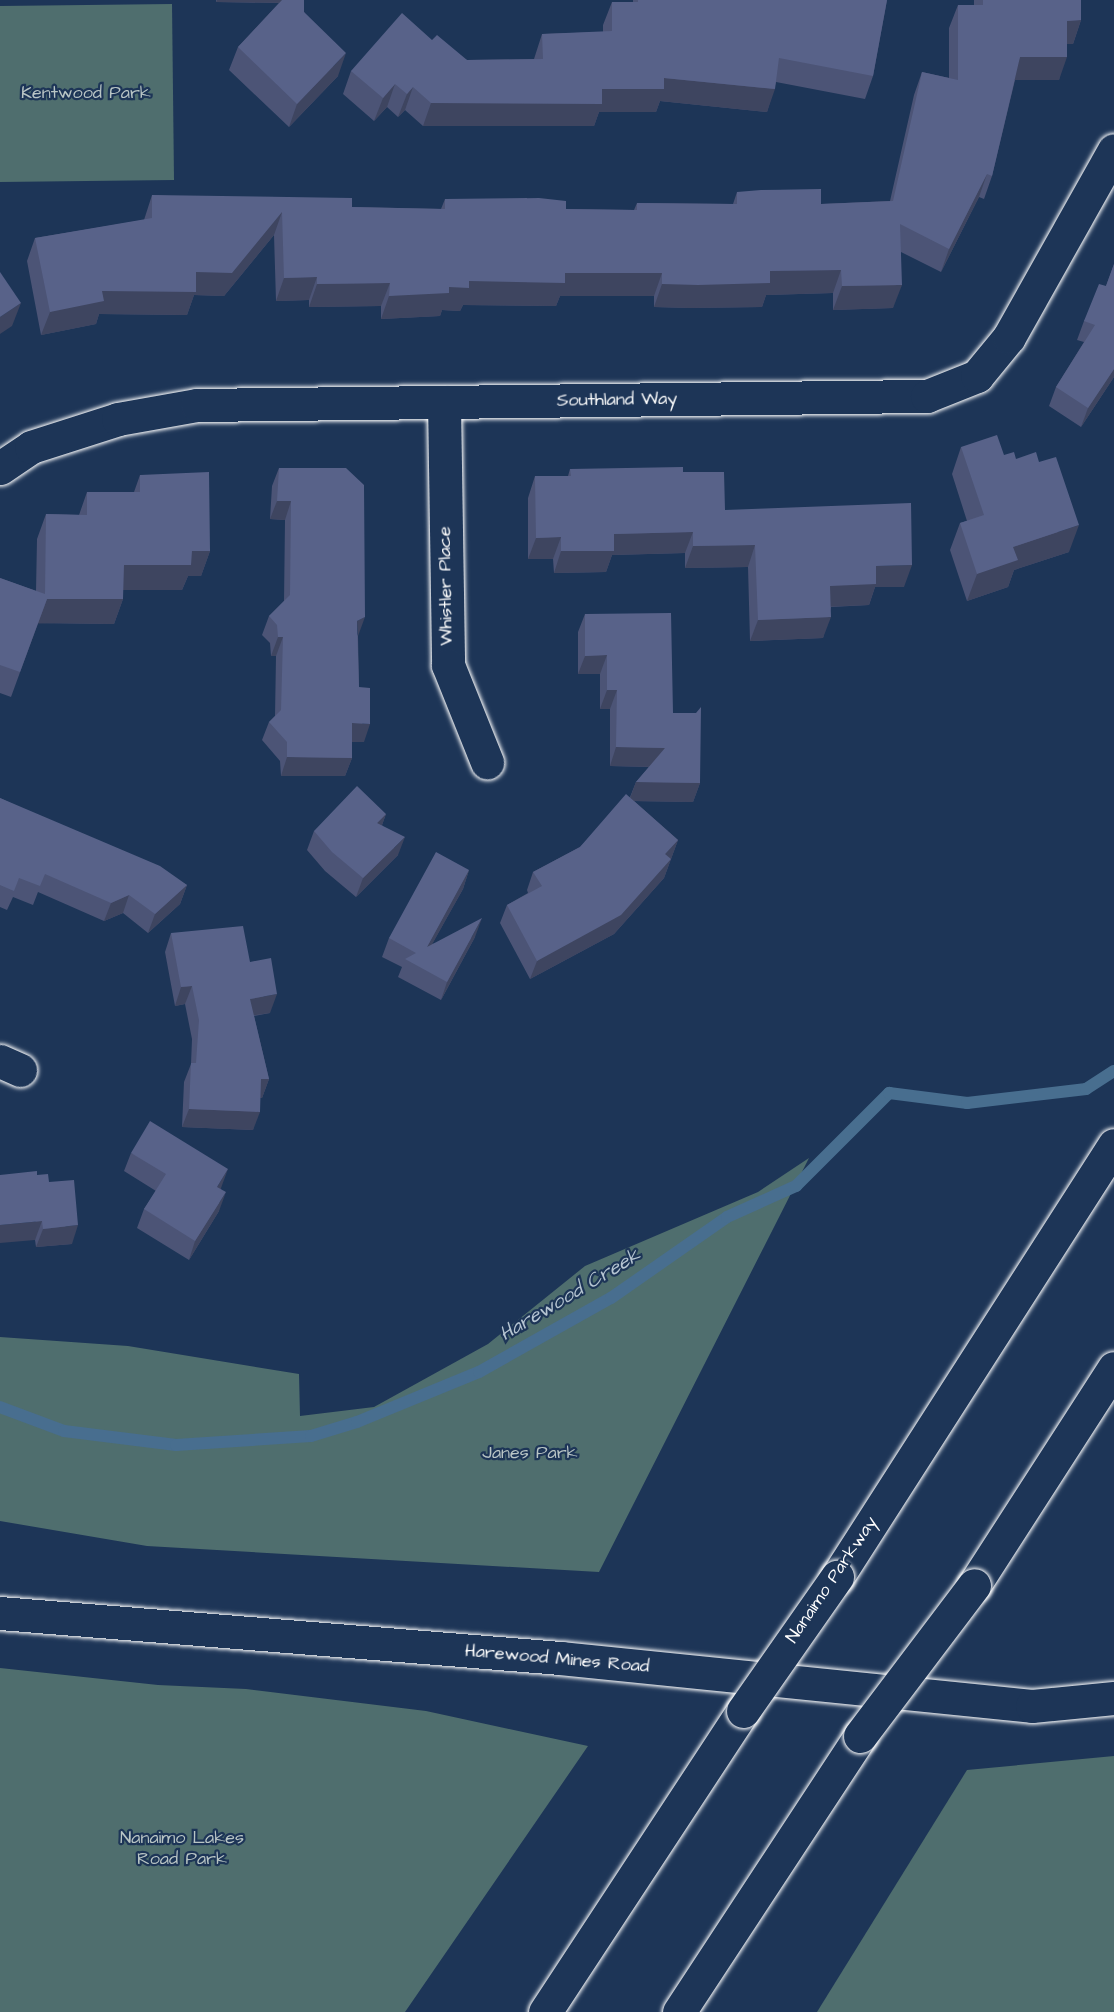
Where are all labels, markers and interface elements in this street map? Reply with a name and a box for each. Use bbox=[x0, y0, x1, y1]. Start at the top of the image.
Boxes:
park label: Kentwood Park bbox=[21, 82, 151, 104]
street label: Southland Way bbox=[557, 388, 677, 412]
street label: Whistler Place bbox=[434, 526, 458, 646]
water label: Harewood Creek bbox=[495, 1243, 645, 1347]
park label: Janes Park bbox=[482, 1442, 578, 1464]
street label: Nanaimo Parkway bbox=[782, 1513, 882, 1647]
street label: Harewood Mines Road bbox=[464, 1640, 650, 1678]
park label: Nanaimo Lakes Road Park bbox=[120, 1828, 244, 1870]

